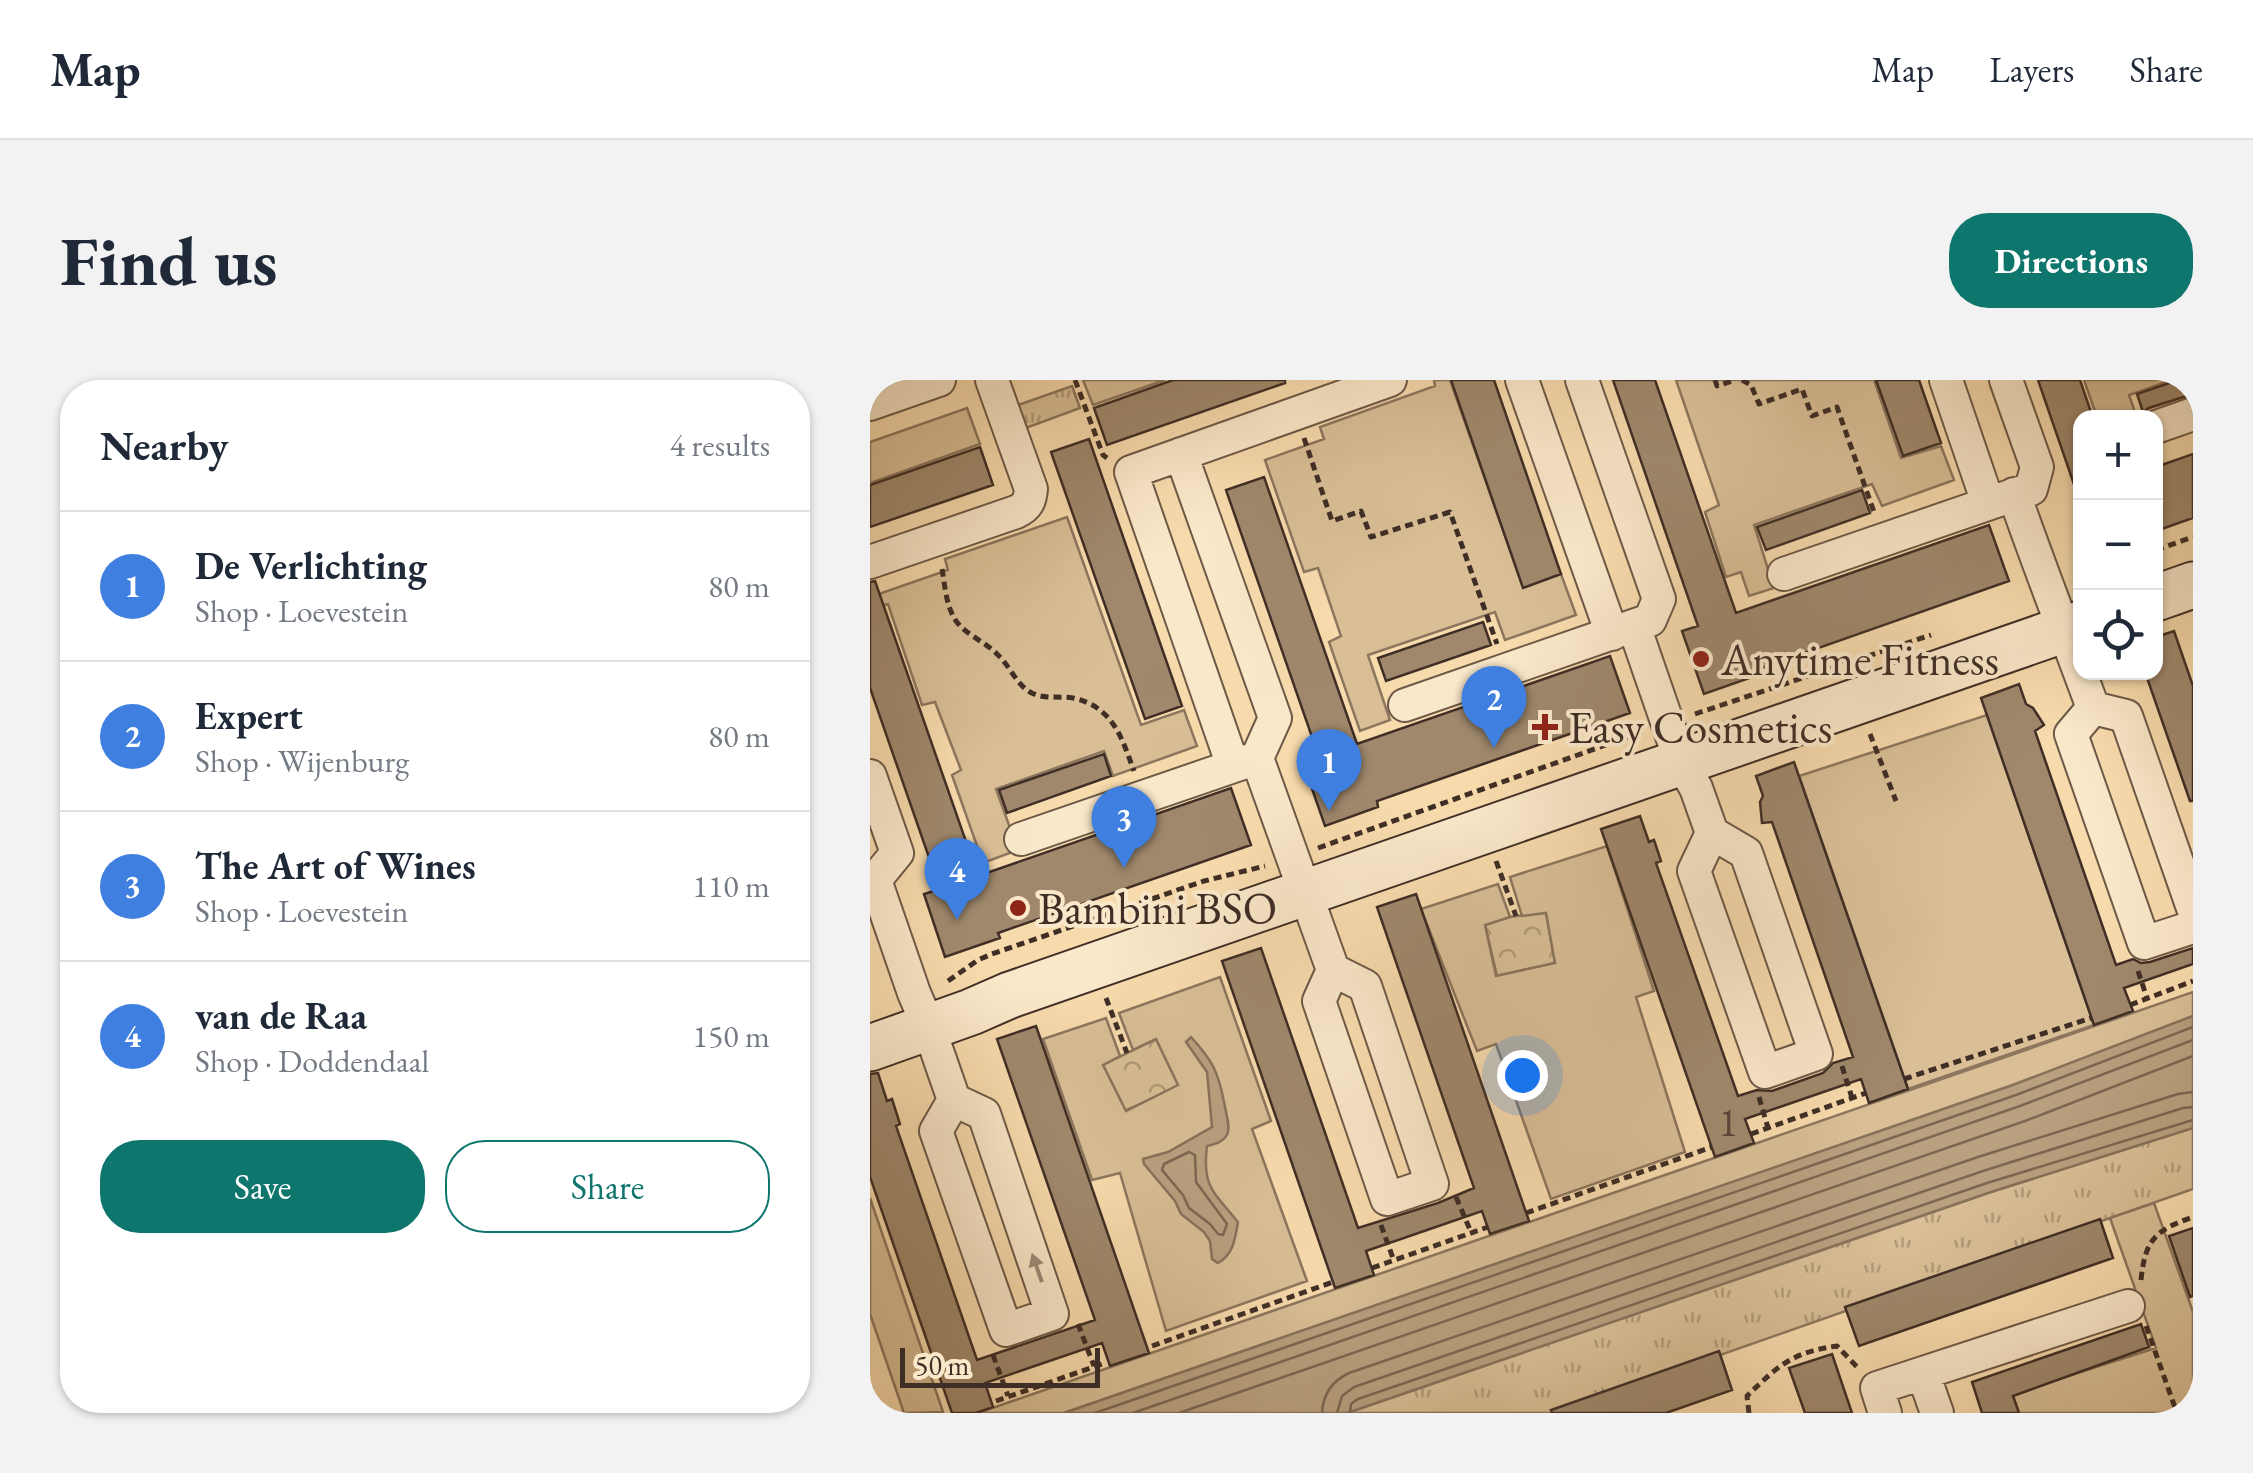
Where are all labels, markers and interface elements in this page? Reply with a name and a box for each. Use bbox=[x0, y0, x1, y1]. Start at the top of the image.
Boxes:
text: Map bbox=[50, 38, 141, 100]
text: Map bbox=[1871, 47, 1934, 92]
text: Layers bbox=[1989, 47, 2074, 92]
text: Share bbox=[2129, 47, 2203, 92]
button: Directions bbox=[1949, 213, 2193, 308]
text: Find us bbox=[60, 215, 278, 306]
map controls bbox=[2073, 410, 2163, 680]
button: + bbox=[2073, 410, 2163, 500]
text: Nearby bbox=[100, 418, 229, 473]
text: 4 results bbox=[670, 424, 770, 466]
button: − bbox=[2073, 500, 2163, 590]
text: De Verlichting bbox=[195, 541, 427, 590]
text: 1 bbox=[124, 565, 141, 607]
text: 80 m bbox=[708, 565, 770, 607]
text: Shop · Loevestein bbox=[195, 590, 408, 632]
button: locate bbox=[2073, 590, 2163, 680]
place label: Anytime Fitness bbox=[1720, 630, 1999, 688]
marker: Anytime Fitness bbox=[1690, 648, 1712, 670]
pin: 2 bbox=[1462, 666, 1526, 748]
text: Expert bbox=[195, 691, 303, 740]
place label: Easy Cosmetics bbox=[1568, 698, 1832, 756]
marker: Easy Cosmetics bbox=[1532, 714, 1558, 740]
text: 2 bbox=[124, 715, 141, 757]
text: 80 m bbox=[708, 715, 770, 757]
pin: 1 bbox=[1296, 728, 1362, 811]
text: Shop · Wijenburg bbox=[195, 740, 409, 782]
pin: 3 bbox=[1092, 786, 1156, 868]
pin: 4 bbox=[924, 838, 990, 920]
text: The Art of Wines bbox=[195, 841, 476, 890]
text: 3 bbox=[124, 865, 141, 907]
text: 110 m bbox=[693, 865, 770, 907]
place label: Bambini BSO bbox=[1038, 879, 1277, 937]
text: Shop · Loevestein bbox=[195, 890, 408, 932]
marker: Bambini BSO bbox=[1007, 897, 1029, 919]
text: van de Raa bbox=[195, 991, 367, 1040]
text: 4 bbox=[124, 1015, 141, 1057]
text: 150 m bbox=[693, 1015, 770, 1057]
text: Shop · Doddendaal bbox=[195, 1040, 429, 1082]
your location bbox=[1497, 1050, 1548, 1101]
house number: 1 bbox=[1718, 1096, 1738, 1148]
button: Save bbox=[100, 1140, 425, 1233]
button: Share bbox=[445, 1140, 770, 1233]
one-way arrow bbox=[1029, 1252, 1044, 1282]
scale bar bbox=[900, 1343, 1100, 1388]
text: 50 m bbox=[915, 1347, 969, 1383]

